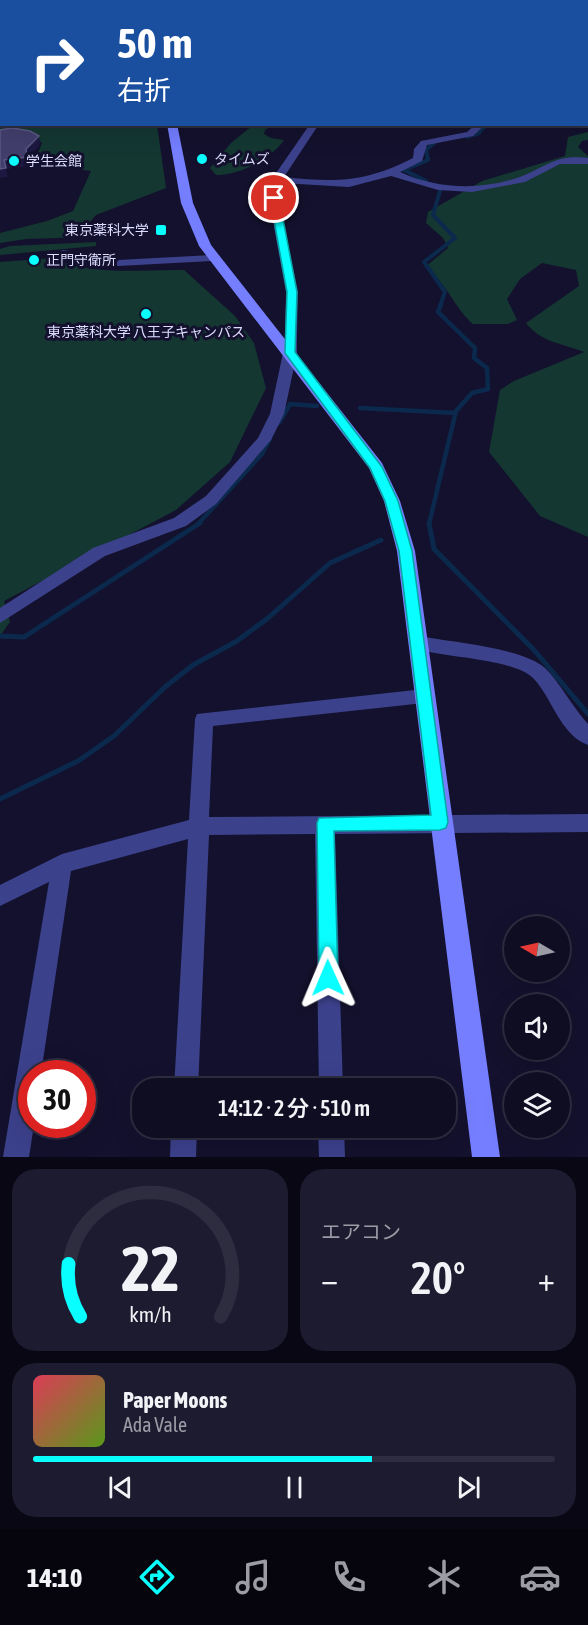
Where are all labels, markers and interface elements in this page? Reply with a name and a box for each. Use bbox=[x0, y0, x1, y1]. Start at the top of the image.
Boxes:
text: 50 m bbox=[117, 19, 192, 67]
icon: right bbox=[18, 24, 96, 102]
text: 右折 bbox=[117, 75, 171, 106]
place label: タイムズ bbox=[214, 151, 270, 167]
marker: タイムズ bbox=[195, 152, 209, 166]
place label: 学生会館 bbox=[26, 153, 82, 169]
marker: 学生会館 bbox=[7, 154, 21, 168]
pin bbox=[248, 172, 299, 223]
icon: arrive bbox=[257, 181, 290, 214]
place label: 東京薬科大学 bbox=[65, 222, 149, 238]
marker: 東京薬科大学 bbox=[154, 223, 168, 237]
place label: 正門守衛所 bbox=[46, 252, 116, 268]
marker: 正門守衛所 bbox=[27, 253, 41, 267]
marker: 東京薬科大学 八王子キャンパス bbox=[139, 307, 153, 321]
place label: 東京薬科大学 八王子キャンパス bbox=[47, 324, 245, 340]
north arrow bbox=[504, 916, 570, 982]
map controls bbox=[504, 916, 570, 1138]
position arrow bbox=[296, 946, 360, 1010]
button: sound bbox=[504, 994, 570, 1060]
speed limit sign: 30 bbox=[18, 1060, 96, 1138]
button: layers bbox=[504, 1072, 570, 1138]
text: 14:12 · 2 分 · 510 m bbox=[218, 1095, 370, 1121]
text: エアコン bbox=[321, 1220, 401, 1243]
text: 22 bbox=[121, 1233, 179, 1304]
text: 20° bbox=[411, 1252, 465, 1304]
text: − bbox=[321, 1260, 338, 1298]
text: + bbox=[538, 1260, 555, 1298]
text: km/h bbox=[129, 1302, 171, 1327]
text: Paper Moons bbox=[123, 1387, 227, 1413]
text: Ada Vale bbox=[123, 1413, 187, 1436]
icon: previous bbox=[104, 1471, 137, 1504]
icon: pause bbox=[278, 1471, 311, 1504]
icon: next bbox=[452, 1471, 485, 1504]
icon: directions bbox=[136, 1556, 178, 1598]
icon: music bbox=[232, 1556, 274, 1598]
icon: phone bbox=[328, 1556, 370, 1598]
icon: climate bbox=[423, 1556, 465, 1598]
icon: car bbox=[519, 1556, 561, 1598]
text: 14:10 bbox=[27, 1562, 82, 1593]

